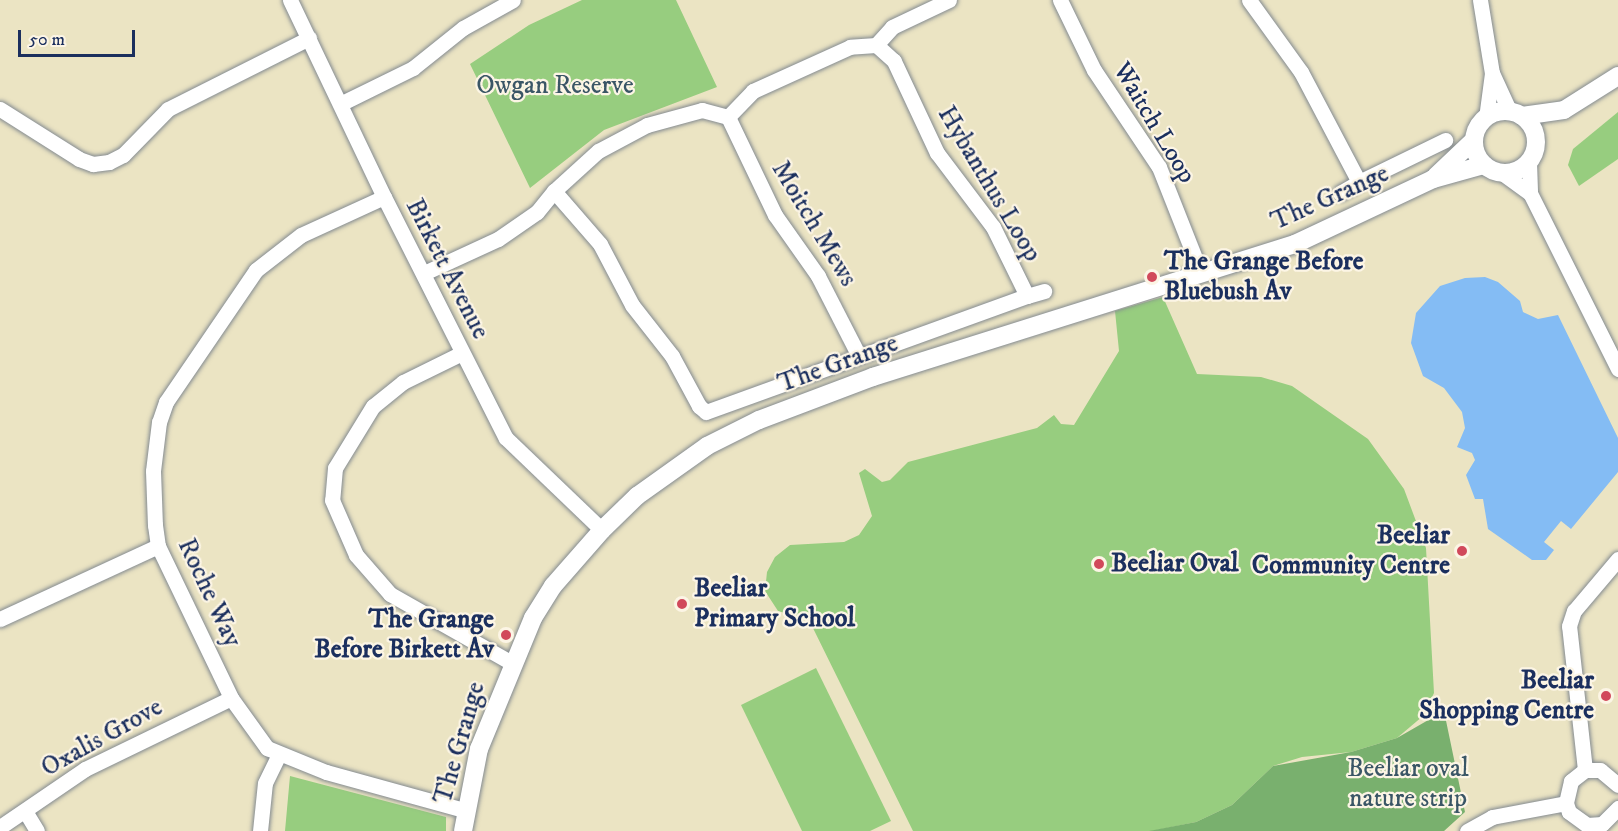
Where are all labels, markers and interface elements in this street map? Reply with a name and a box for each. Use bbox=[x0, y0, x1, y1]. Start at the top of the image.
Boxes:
scale bar bbox=[21, 18, 138, 56]
text: 50 m bbox=[29, 29, 65, 51]
street label: Waitch Loop bbox=[1106, 57, 1202, 189]
park label: Owgan Reserve bbox=[476, 70, 634, 102]
street label: Hybanthus Loop bbox=[930, 101, 1048, 267]
street label: Moitch Mews bbox=[764, 156, 864, 292]
street label: The Grange bbox=[1266, 158, 1394, 238]
street label: Birkett Avenue bbox=[398, 194, 496, 344]
place label: The Grange Before Bluebush Av bbox=[1164, 246, 1363, 308]
marker: The Grange Before Bluebush Av bbox=[1145, 270, 1159, 284]
street label: The Grange bbox=[774, 328, 902, 400]
place label: Beeliar Community Centre bbox=[1252, 520, 1450, 582]
street label: Roche Way bbox=[170, 534, 248, 652]
marker: Beeliar Community Centre bbox=[1455, 544, 1469, 558]
place label: Beeliar Oval bbox=[1111, 548, 1239, 580]
marker: Beeliar Oval bbox=[1092, 557, 1106, 571]
place label: Beeliar Primary School bbox=[694, 573, 855, 634]
marker: Beeliar Primary School bbox=[675, 597, 689, 611]
place label: The Grange Before Birkett Av bbox=[314, 604, 494, 666]
marker: The Grange Before Birkett Av bbox=[499, 628, 513, 642]
place label: Beeliar Shopping Centre bbox=[1419, 665, 1594, 726]
street label: The Grange bbox=[428, 678, 492, 808]
marker: Beeliar Shopping Centre bbox=[1599, 689, 1613, 703]
street label: Oxalis Grove bbox=[36, 692, 168, 784]
park label: Beeliar oval nature strip bbox=[1347, 753, 1469, 814]

